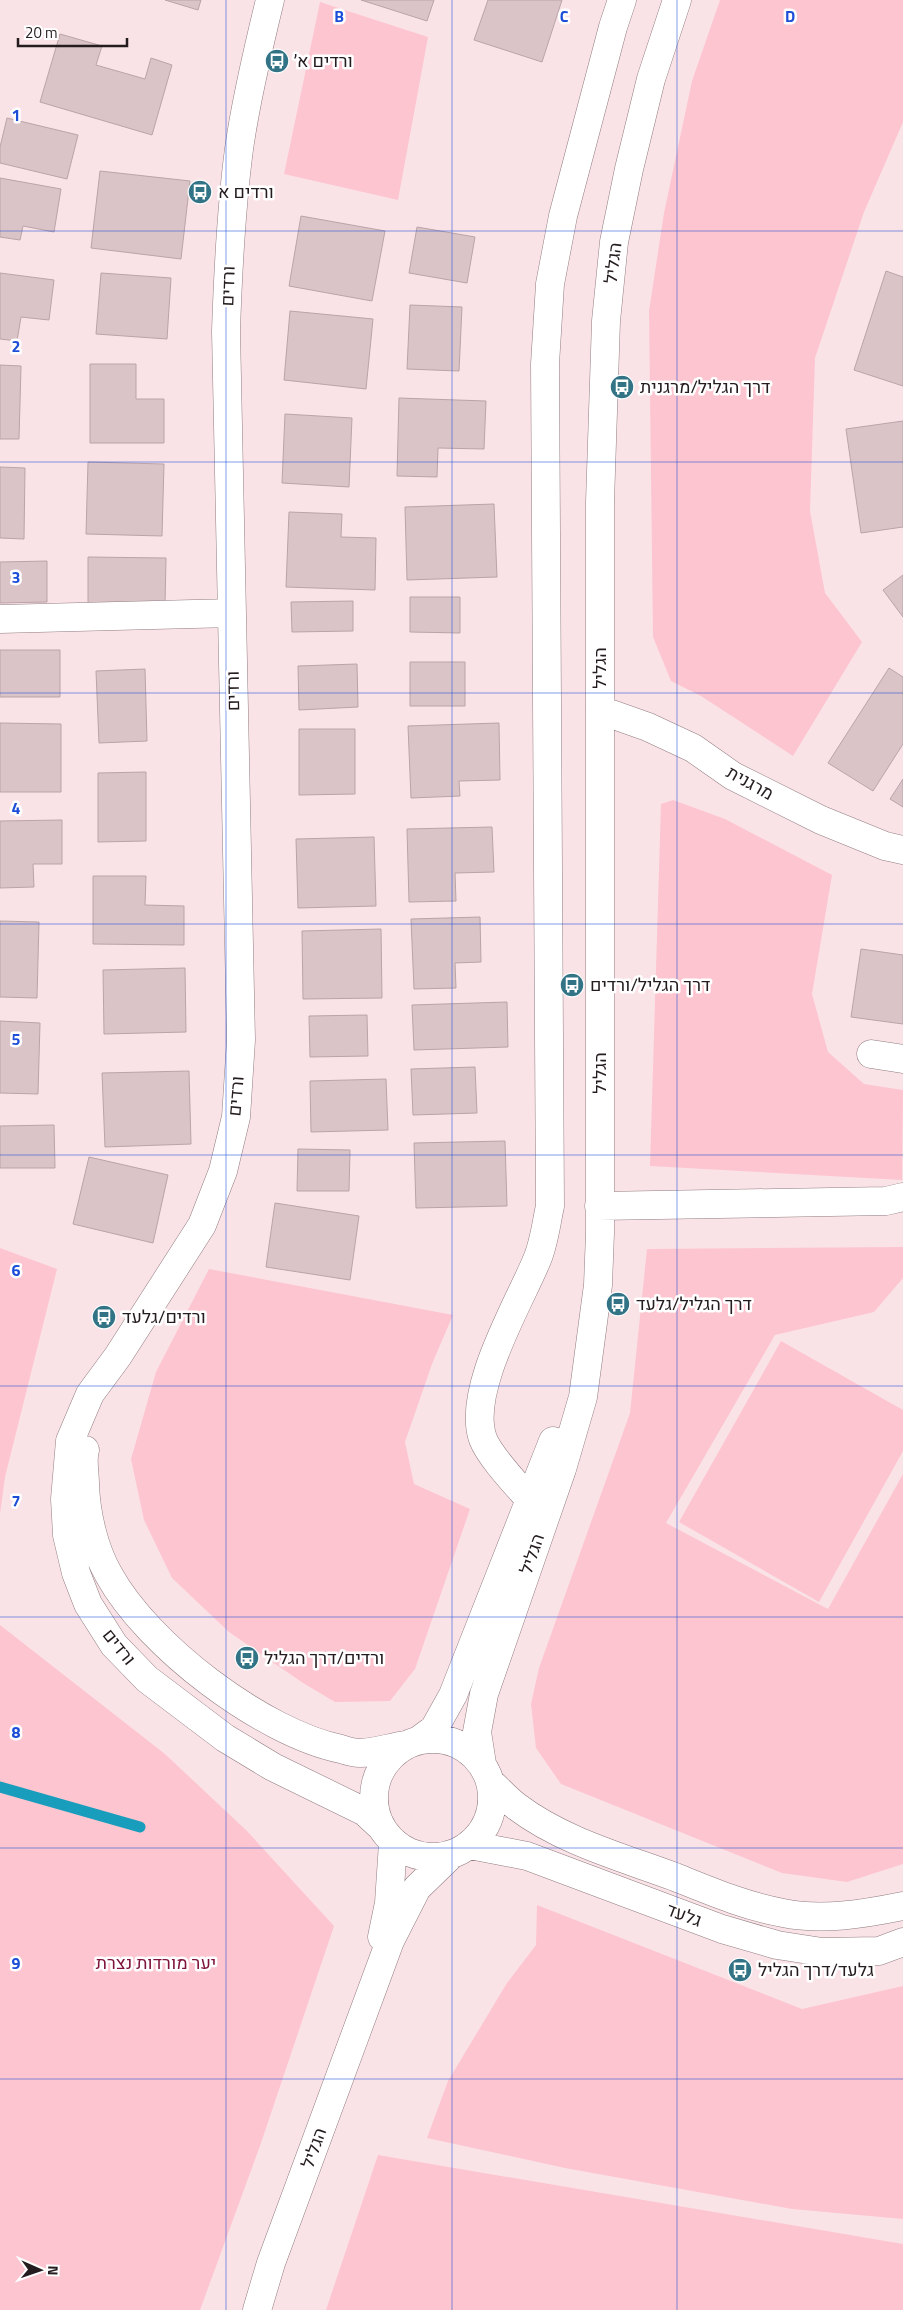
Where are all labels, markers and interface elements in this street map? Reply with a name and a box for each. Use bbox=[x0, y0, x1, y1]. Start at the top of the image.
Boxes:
text: B bbox=[334, 4, 344, 28]
text: C bbox=[560, 4, 569, 28]
text: D bbox=[785, 4, 795, 28]
scale bar bbox=[18, 15, 126, 47]
text: 20 m bbox=[25, 21, 58, 44]
place label: ורדים א׳ bbox=[294, 47, 353, 74]
bus stop icon: ורדים א׳ bbox=[264, 48, 290, 74]
text: 1 bbox=[12, 103, 20, 127]
place label: ורדים א bbox=[218, 178, 274, 205]
bus stop icon: ורדים א bbox=[187, 179, 213, 205]
street label: הגליל bbox=[597, 241, 628, 285]
street label: ורדים bbox=[213, 265, 242, 307]
text: 2 bbox=[12, 334, 20, 358]
place label: דרך הגליל/מרגנית bbox=[640, 373, 770, 400]
bus stop icon: דרך הגליל/מרגנית bbox=[609, 374, 635, 400]
text: 3 bbox=[12, 565, 20, 589]
street label: הגליל bbox=[586, 647, 613, 689]
street label: ורדים bbox=[219, 671, 246, 711]
street label: מרגנית bbox=[722, 759, 779, 807]
text: 4 bbox=[12, 796, 21, 820]
place label: דרך הגליל/ורדים bbox=[590, 971, 710, 998]
bus stop icon: דרך הגליל/ורדים bbox=[559, 972, 585, 998]
text: 5 bbox=[12, 1027, 21, 1051]
street label: הגליל bbox=[586, 1052, 613, 1094]
street label: ורדים bbox=[220, 1075, 251, 1117]
text: 6 bbox=[12, 1258, 21, 1282]
place label: דרך הגליל/גלעד bbox=[636, 1290, 752, 1317]
bus stop icon: דרך הגליל/גלעד bbox=[605, 1291, 631, 1317]
place label: ורדים/גלעד bbox=[122, 1303, 206, 1330]
bus stop icon: ורדים/גלעד bbox=[91, 1304, 117, 1330]
text: 7 bbox=[12, 1489, 20, 1513]
street label: הגליל bbox=[512, 1530, 551, 1578]
street label: ורדים bbox=[96, 1622, 143, 1671]
place label: ורדים/דרך הגליל bbox=[264, 1644, 384, 1671]
bus stop icon: ורדים/דרך הגליל bbox=[234, 1645, 260, 1671]
text: 8 bbox=[12, 1720, 21, 1744]
street label: גלעד bbox=[663, 1895, 706, 1934]
park label: יער מורדות נצרת bbox=[96, 1949, 216, 1976]
text: 9 bbox=[12, 1951, 21, 1975]
place label: גלעד/דרך הגליל bbox=[758, 1956, 874, 1983]
bus stop icon: גלעד/דרך הגליל bbox=[727, 1957, 753, 1983]
street label: הגליל bbox=[294, 2124, 333, 2172]
north arrow bbox=[15, 2245, 65, 2295]
text: N bbox=[43, 2265, 64, 2276]

